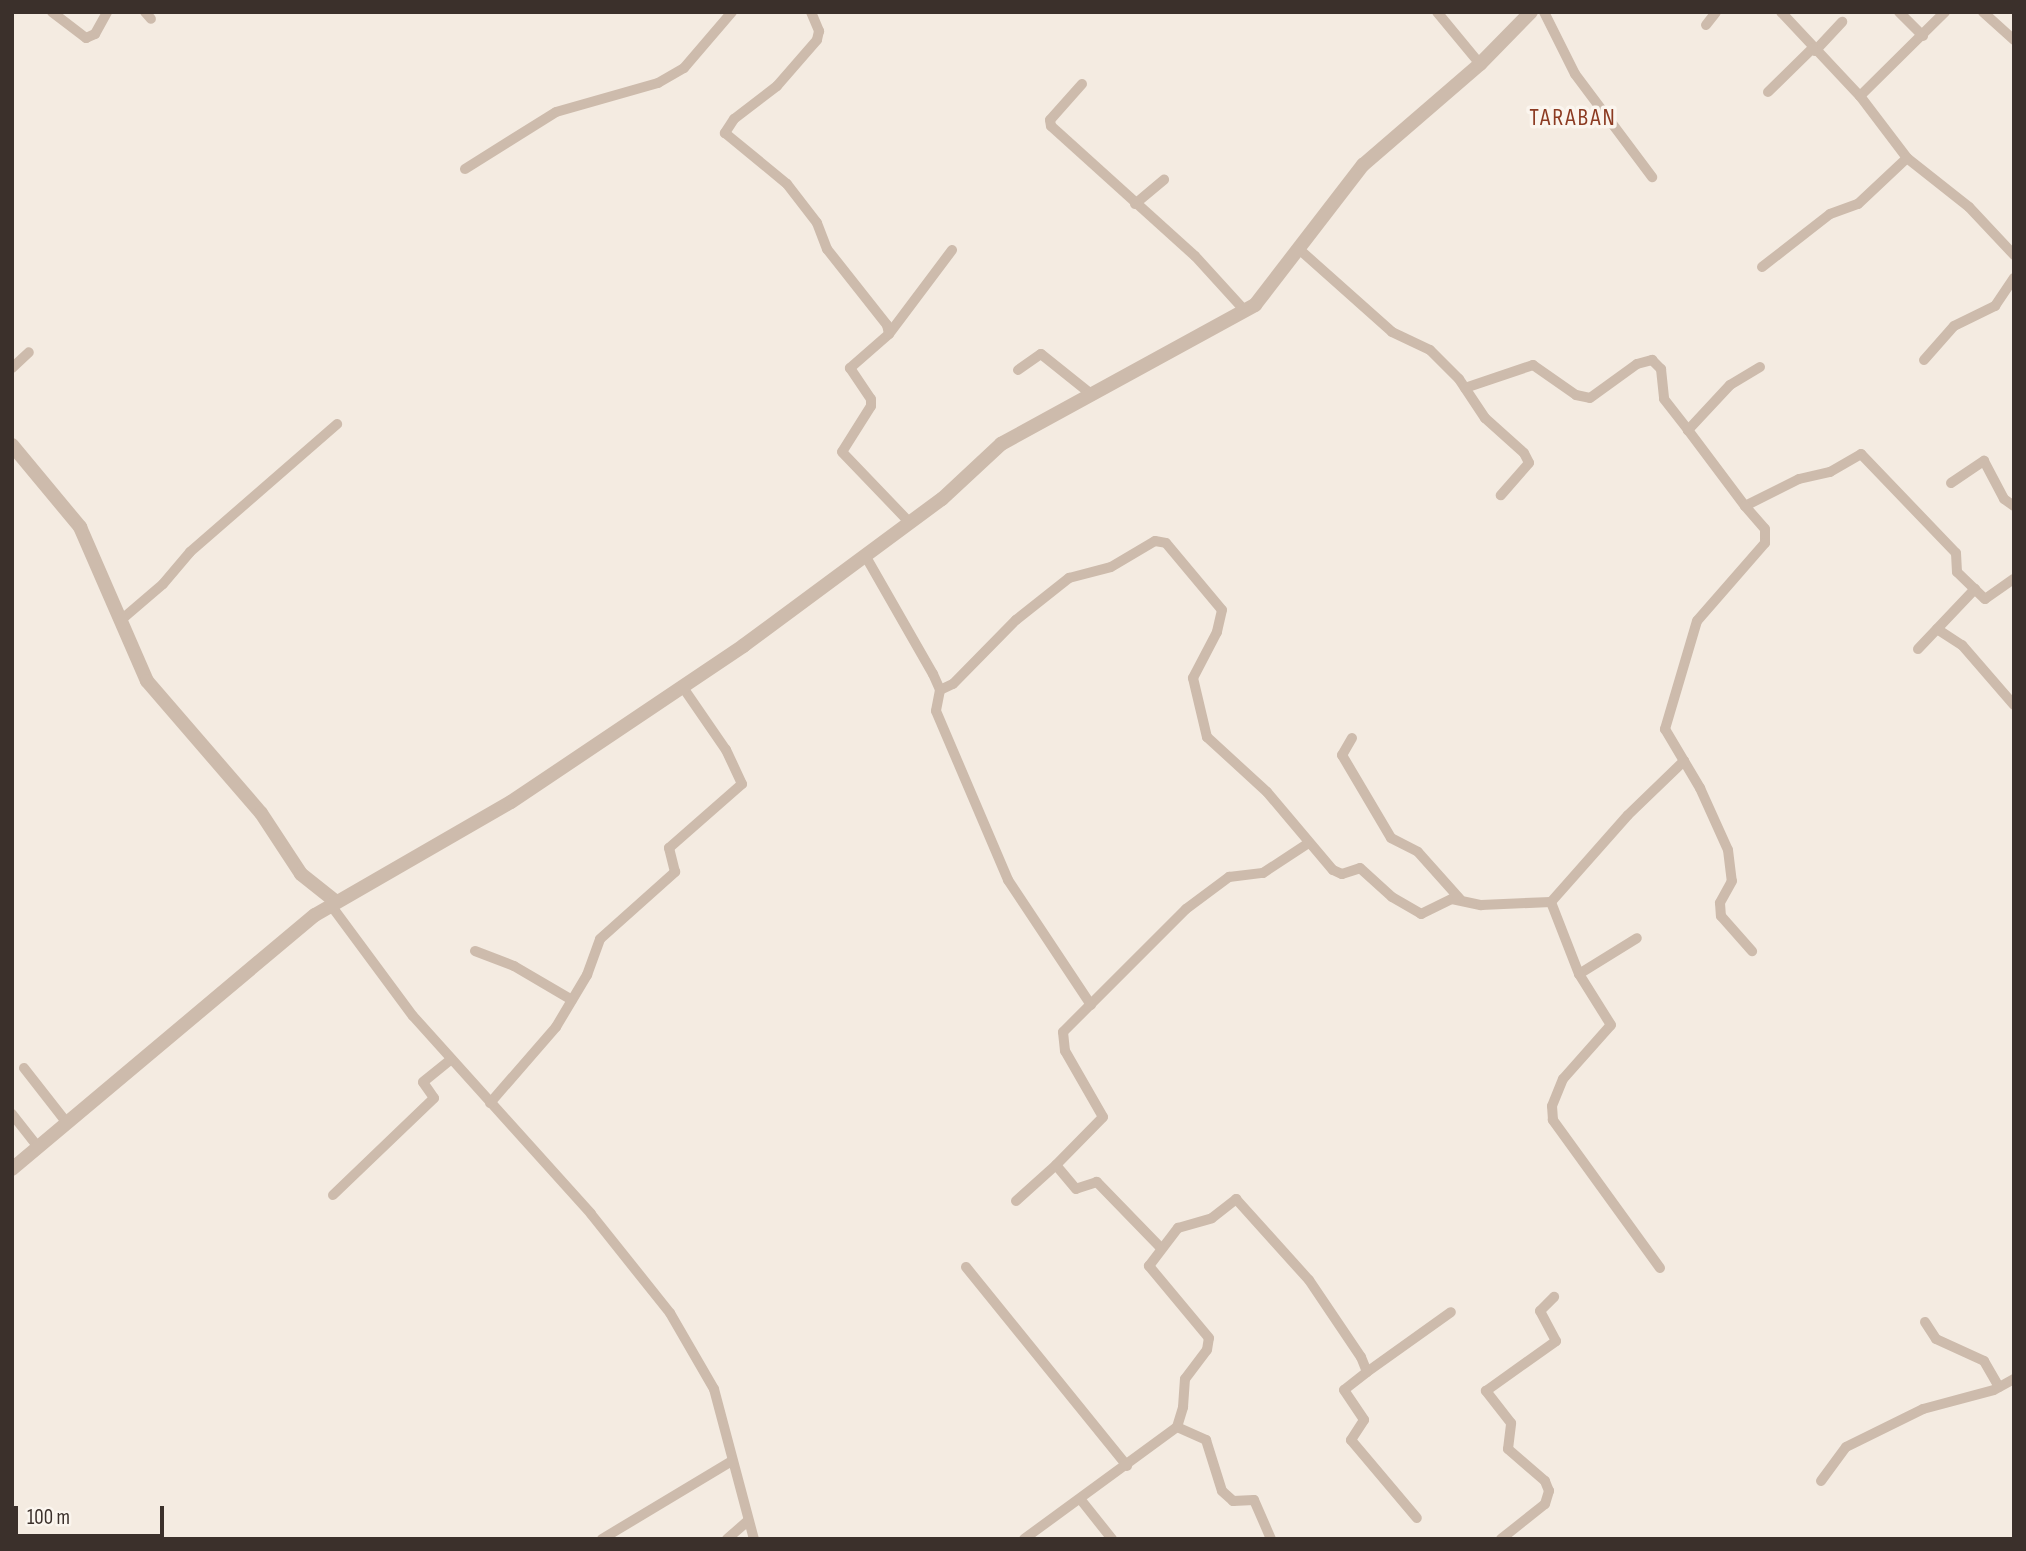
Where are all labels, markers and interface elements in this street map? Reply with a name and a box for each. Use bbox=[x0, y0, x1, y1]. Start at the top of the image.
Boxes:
district label: TARABAN bbox=[1530, 104, 1616, 132]
scale bar bbox=[18, 1492, 168, 1536]
text: 100 m bbox=[27, 1505, 70, 1530]

